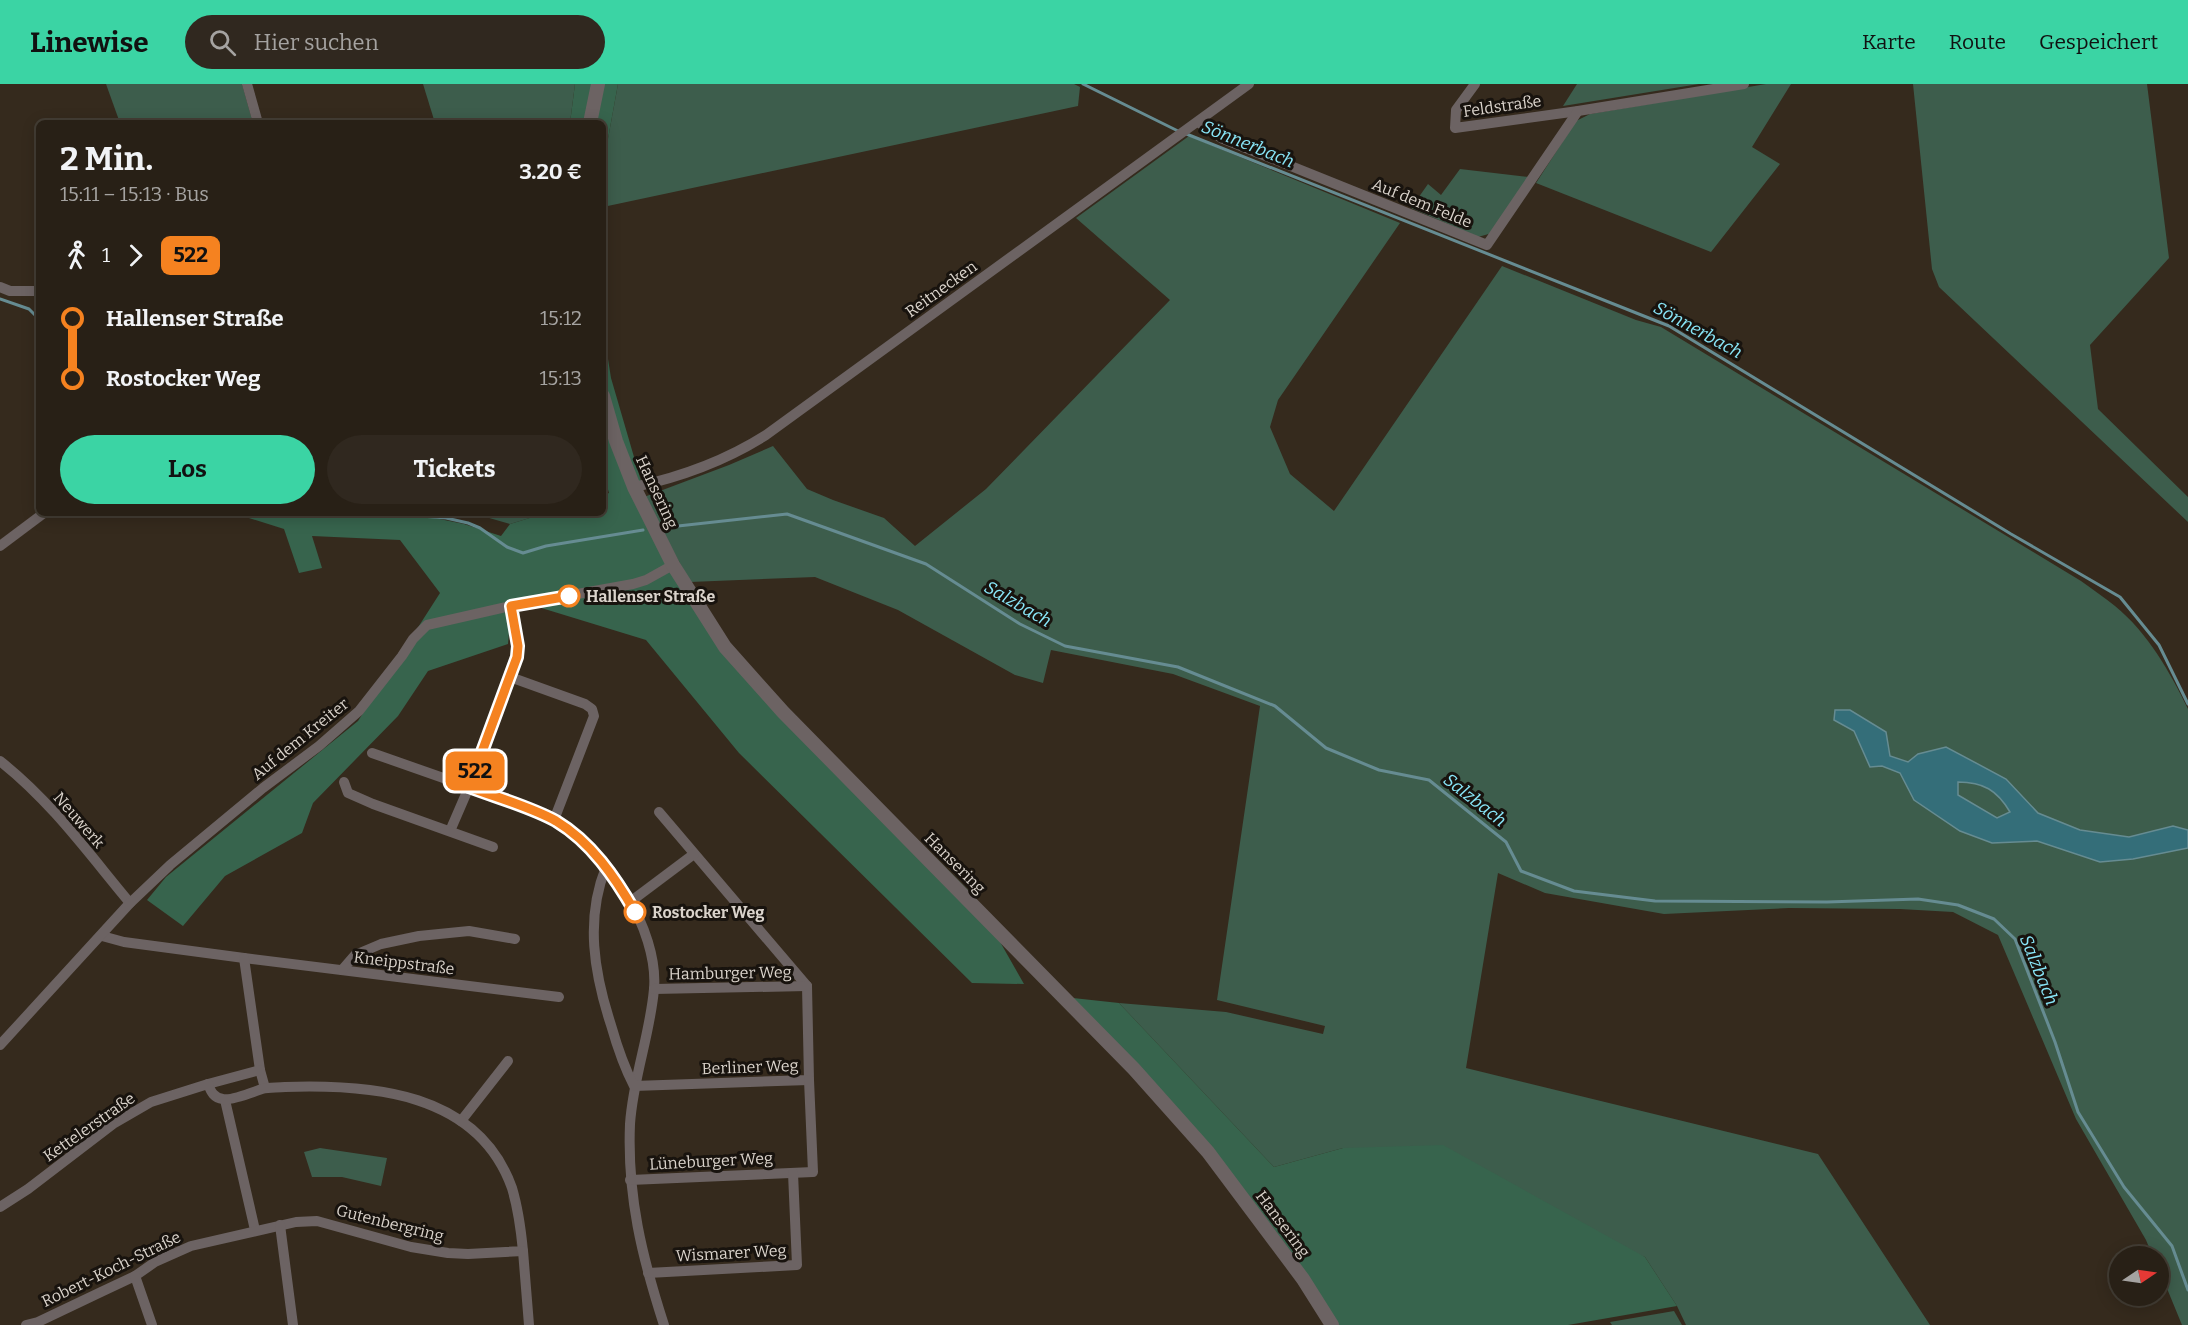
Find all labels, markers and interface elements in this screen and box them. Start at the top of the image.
search box [185,15,605,69]
text: Linewise [30,26,149,59]
icon: search [206,26,239,59]
text: Hier suchen [254,29,379,56]
text: Karte [1862,29,1916,55]
text: Route [1949,29,2006,55]
text: Gespeichert [2039,29,2158,55]
street label: Feldstraße [1462,91,1542,121]
water label: Sönnerbach [1198,115,1298,173]
text: 2 Min. [60,139,153,179]
text: 3.20 € [519,158,582,185]
street label: Auf dem Felde [1369,174,1475,232]
text: 15:11 – 15:13 · Bus [60,182,209,206]
icon: walk [60,239,93,272]
icon: forward [119,239,152,272]
text: 522 [173,242,208,268]
text: 1 [102,243,110,267]
street label: Reitnecken [902,257,980,321]
water label: Sönnerbach [1650,297,1746,363]
text: Hallenser Straße [106,305,284,332]
text: 15:12 [540,306,582,330]
text: Rostocker Weg [106,365,261,392]
text: 15:13 [539,366,582,390]
button: Los [60,435,315,504]
button: Tickets [327,435,582,504]
street label: Hansering [632,452,682,532]
water label: Salzbach [981,576,1055,632]
marker: Hallenser Straße [558,585,580,607]
place label: Hallenser Straße [586,587,715,606]
street label: Auf dem Kreiter [248,694,352,784]
line badge: 522 [440,752,510,790]
text: 522 [458,758,492,784]
water label: Salzbach [1439,769,1511,831]
street label: Neuwerk [50,788,108,852]
street label: Hansering [921,829,989,897]
marker: Rostocker Weg [624,901,646,923]
place label: Rostocker Weg [652,903,764,922]
water label: Salzbach [2015,932,2063,1008]
street label: Kneippstraße [352,947,456,979]
street label: Hamburger Weg [668,962,792,984]
street label: Berliner Weg [701,1056,799,1078]
street label: Kettelerstraße [40,1088,138,1166]
street label: Lüneburger Weg [649,1148,773,1174]
street label: Hansering [1252,1187,1314,1261]
street label: Gutenbergring [334,1200,446,1246]
street label: Robert-Koch-Straße [38,1227,184,1311]
street label: Wismarer Weg [675,1241,787,1265]
north arrow [2109,1246,2169,1306]
map controls [2109,1246,2169,1306]

